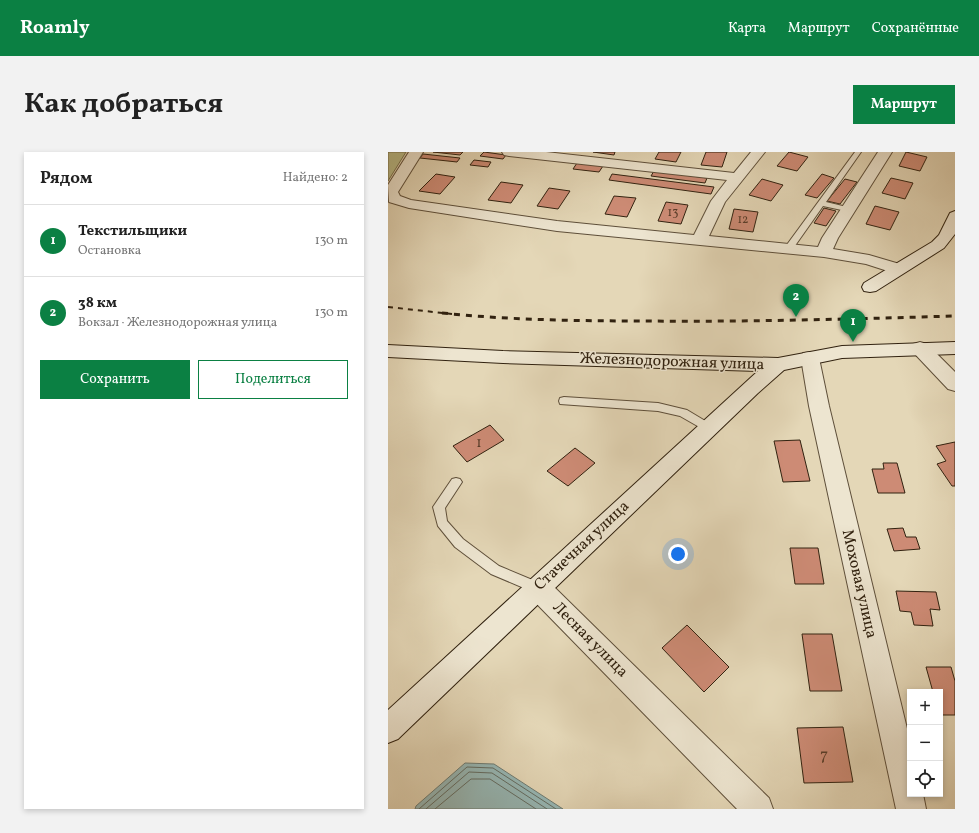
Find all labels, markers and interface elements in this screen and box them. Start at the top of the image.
text: Roamly [20,15,90,41]
text: Карта [728,19,766,38]
text: Маршрут [788,19,850,38]
text: Сохранённые [872,19,959,38]
text: Как добраться [24,85,223,124]
button: Маршрут [853,85,955,124]
text: Рядом [40,167,93,190]
text: Найдено: 2 [283,169,348,187]
house number: 13 [668,205,678,221]
house number: 12 [737,212,749,228]
text: Текстильщики [78,221,187,242]
text: 1 [50,232,56,250]
text: 130 m [315,232,348,250]
text: Остановка [78,242,141,260]
pin: 2 [783,284,809,317]
text: 38 км [78,293,117,314]
text: 2 [50,304,56,322]
text: 130 m [315,304,348,322]
pin: 1 [840,309,866,342]
text: Вокзал · Железнодорожная улица [78,314,277,332]
street label: Железнодорожная улица [579,348,765,376]
button: Сохранить [40,360,190,399]
button: Поделиться [198,360,348,399]
house number: 1 [476,434,482,453]
street label: Стачечная улица [529,496,635,596]
street label: Моховая улица [836,527,882,641]
your location [668,544,688,564]
street label: Лесная улица [547,597,633,683]
map controls [907,689,943,797]
button: + [907,689,943,725]
button: − [907,725,943,761]
house number: 7 [820,744,828,767]
button: locate [907,761,943,797]

